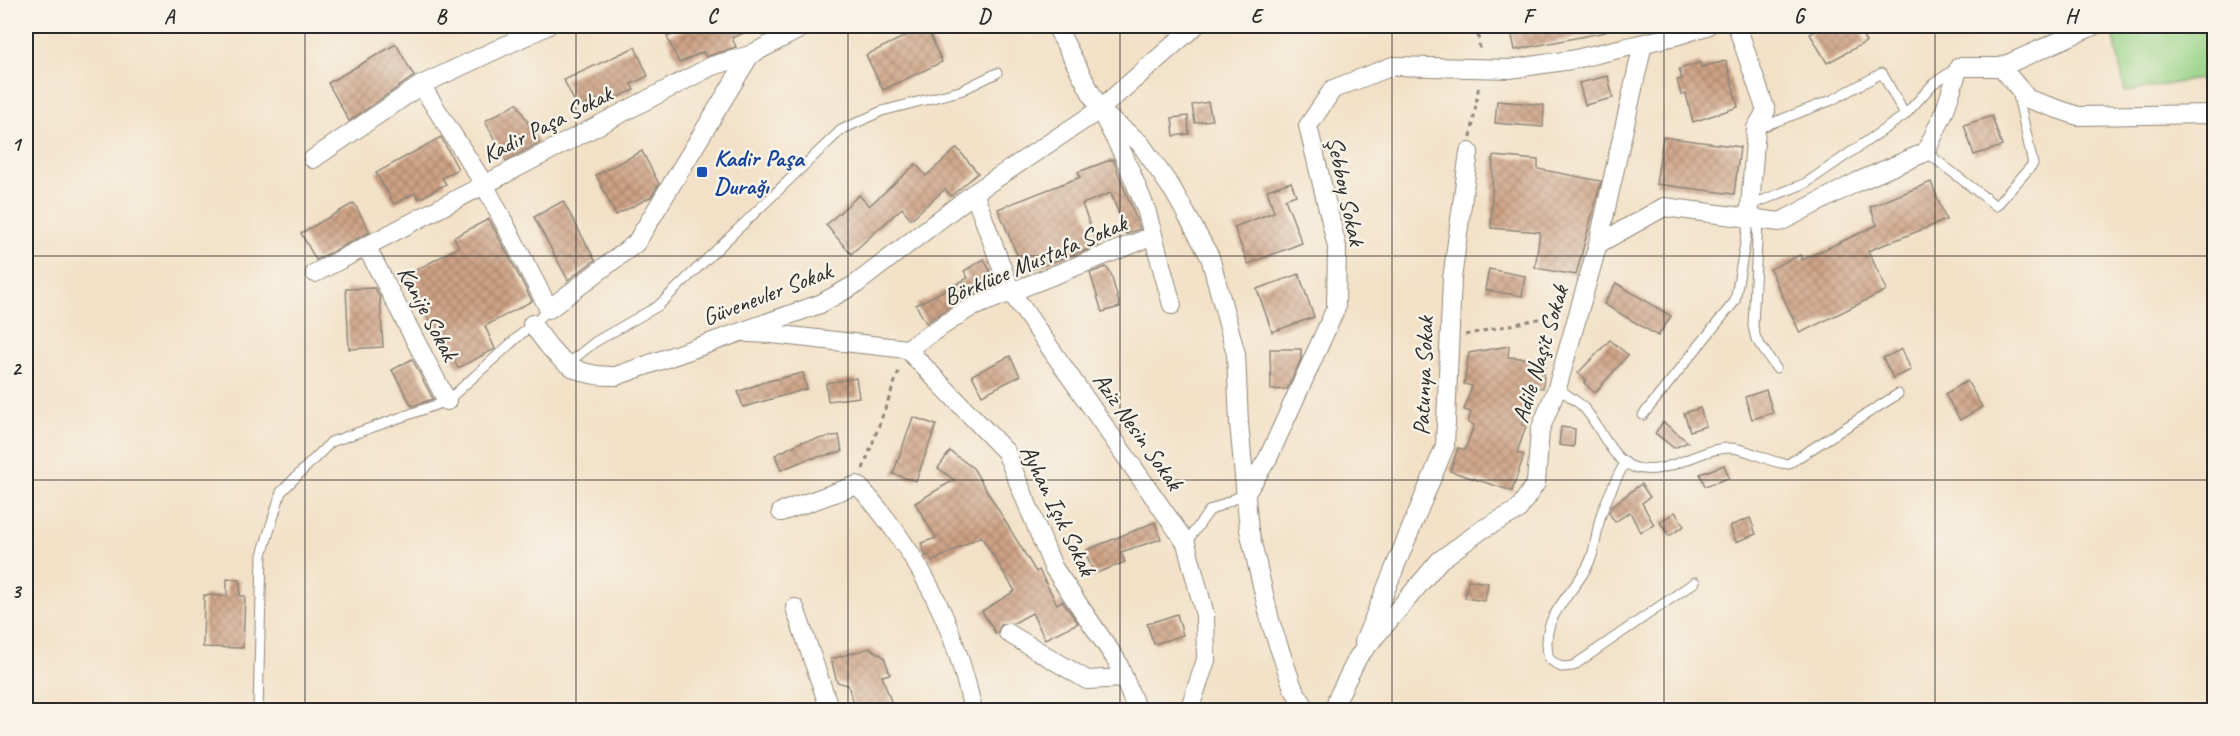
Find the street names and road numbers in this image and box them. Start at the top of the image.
street label: Kadir Paşa Sokak [477,77,619,170]
street label: Şebboy Sokak [1320,134,1373,251]
street label: Börklüce Mustafa Sokak [939,207,1133,312]
street label: Güvenevler Sokak [698,255,838,332]
street label: Kanije Sokak [391,261,466,367]
street label: Adile Naşit Sokak [1505,280,1576,426]
street label: Patunya Sokak [1406,314,1440,436]
street label: Aziz Nesin Sokak [1086,366,1191,498]
street label: Ayhan Işık Sokak [1013,440,1104,582]

